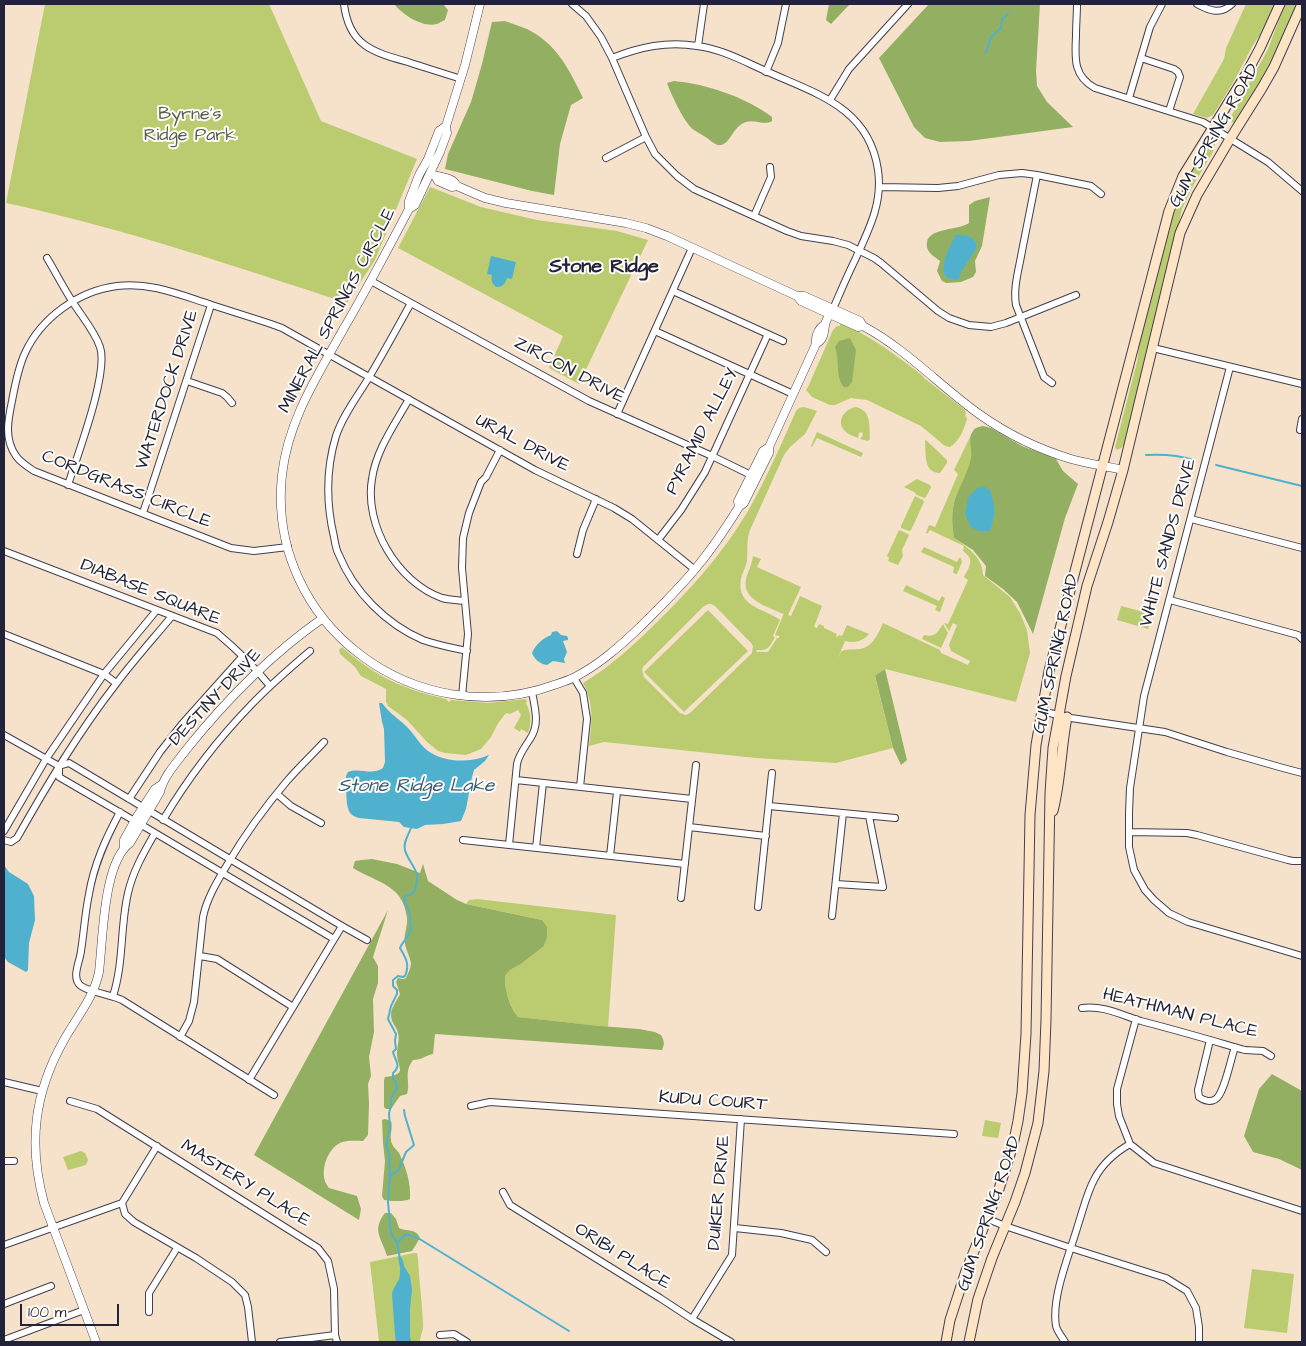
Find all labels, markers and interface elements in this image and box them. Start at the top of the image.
street label: GUM SPRING ROAD [1165,60,1265,212]
park label: Byrne's Ridge Park [144,104,236,146]
street label: MINERAL SPRINGS CIRCLE [275,205,401,417]
district label: Stone Ridge [549,256,659,280]
street label: WATERDOCK DRIVE [132,307,204,473]
street label: ZIRCON DRIVE [510,333,628,409]
street label: PYRAMID ALLEY [662,365,744,499]
street label: URAL DRIVE [471,410,573,478]
street label: CORDGRASS CIRCLE [38,446,214,534]
street label: WHITE SANDS DRIVE [1136,456,1202,630]
street label: DIABASE SQUARE [77,555,223,631]
street label: GUM SPRING ROAD [1030,572,1084,736]
street label: DESTINY DRIVE [165,645,267,751]
water label: Stone Ridge Lake [338,776,494,798]
street label: HEATHMAN PLACE [1100,984,1260,1044]
street label: KUDU COURT [658,1087,768,1117]
street label: GUM SPRING ROAD [953,1134,1027,1294]
street label: DUIKER DRIVE [704,1135,736,1251]
street label: MASTERY PLACE [176,1136,314,1232]
street label: ORIBI PLACE [570,1219,674,1295]
scale bar [22,1294,121,1326]
text: 100 m [28,1302,67,1323]

